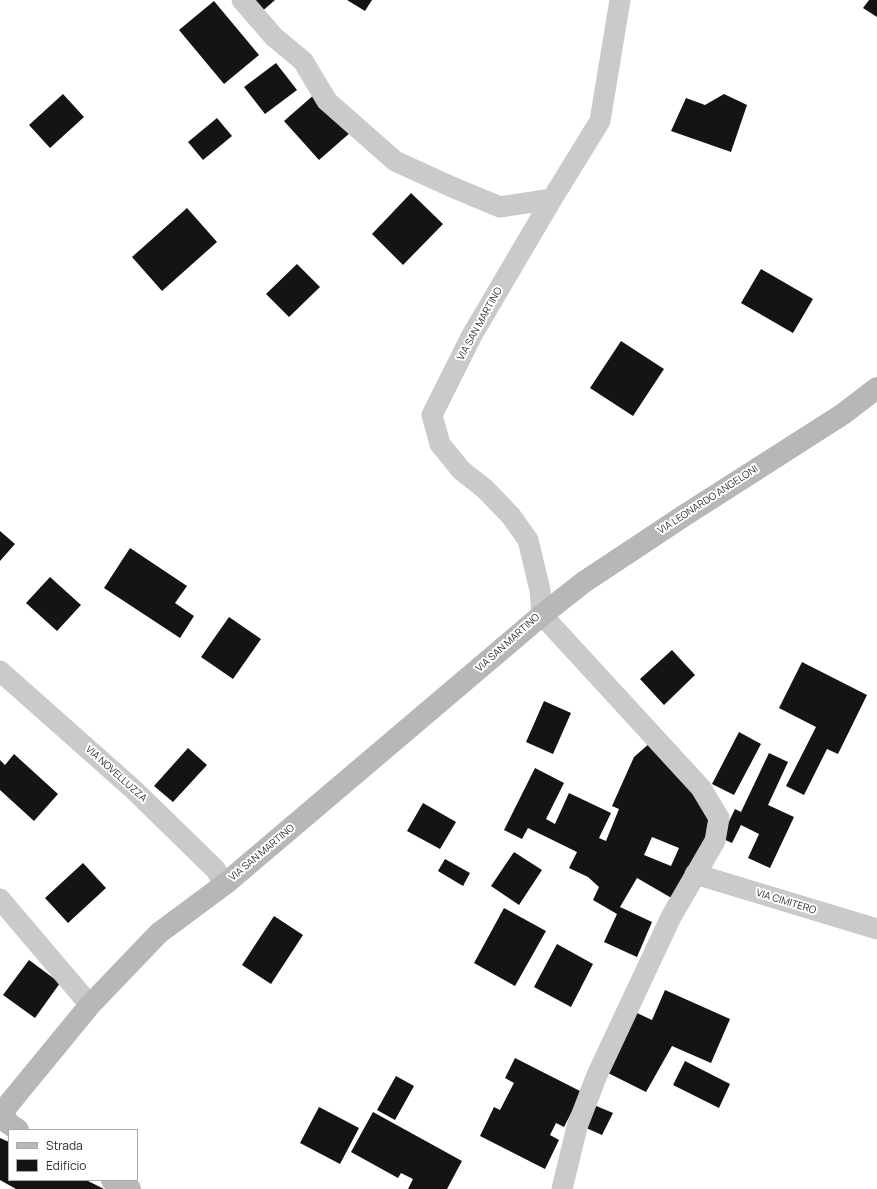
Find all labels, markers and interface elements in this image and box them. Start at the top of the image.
street label: VIA SAN MARTINO [455,285,505,363]
street label: VIA LEONARDO ANGELONI [656,463,760,537]
street label: VIA SAN MARTINO [474,611,542,675]
street label: VIA NOVELLUZZA [83,743,149,805]
street label: VIA SAN MARTINO [227,822,297,884]
street label: VIA CIMITERO [755,887,817,917]
legend [8,1129,138,1181]
text: Strada [46,1137,83,1154]
text: Edificio [46,1157,86,1174]

